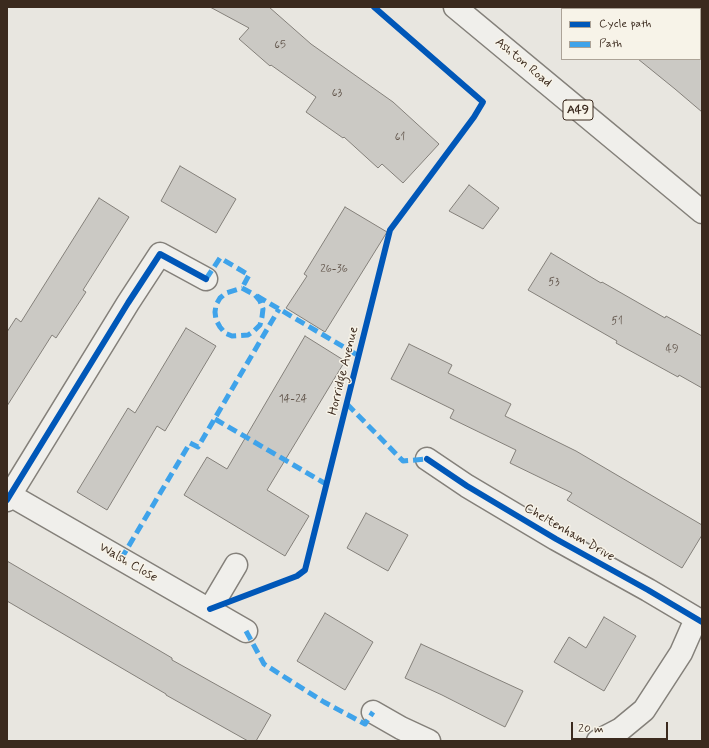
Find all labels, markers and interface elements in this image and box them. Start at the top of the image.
legend [561,8,701,60]
text: Cycle path [599,16,651,32]
street label: Ashton Road [492,35,554,91]
text: Path [599,36,622,52]
house number: 65 [274,39,286,53]
house number: 63 [332,87,342,101]
road number: A49 [563,100,593,120]
house number: 61 [395,131,405,145]
house number: 26-36 [320,263,348,277]
house number: 53 [548,276,560,290]
house number: 51 [611,315,623,329]
street label: Horridge Avenue [325,325,363,417]
house number: 49 [666,343,678,357]
house number: 14-24 [279,393,307,407]
street label: Cheltenham Drive [521,501,617,565]
street label: Walsh Close [96,540,160,586]
scale bar [573,714,670,740]
text: 20 m [578,721,604,737]

